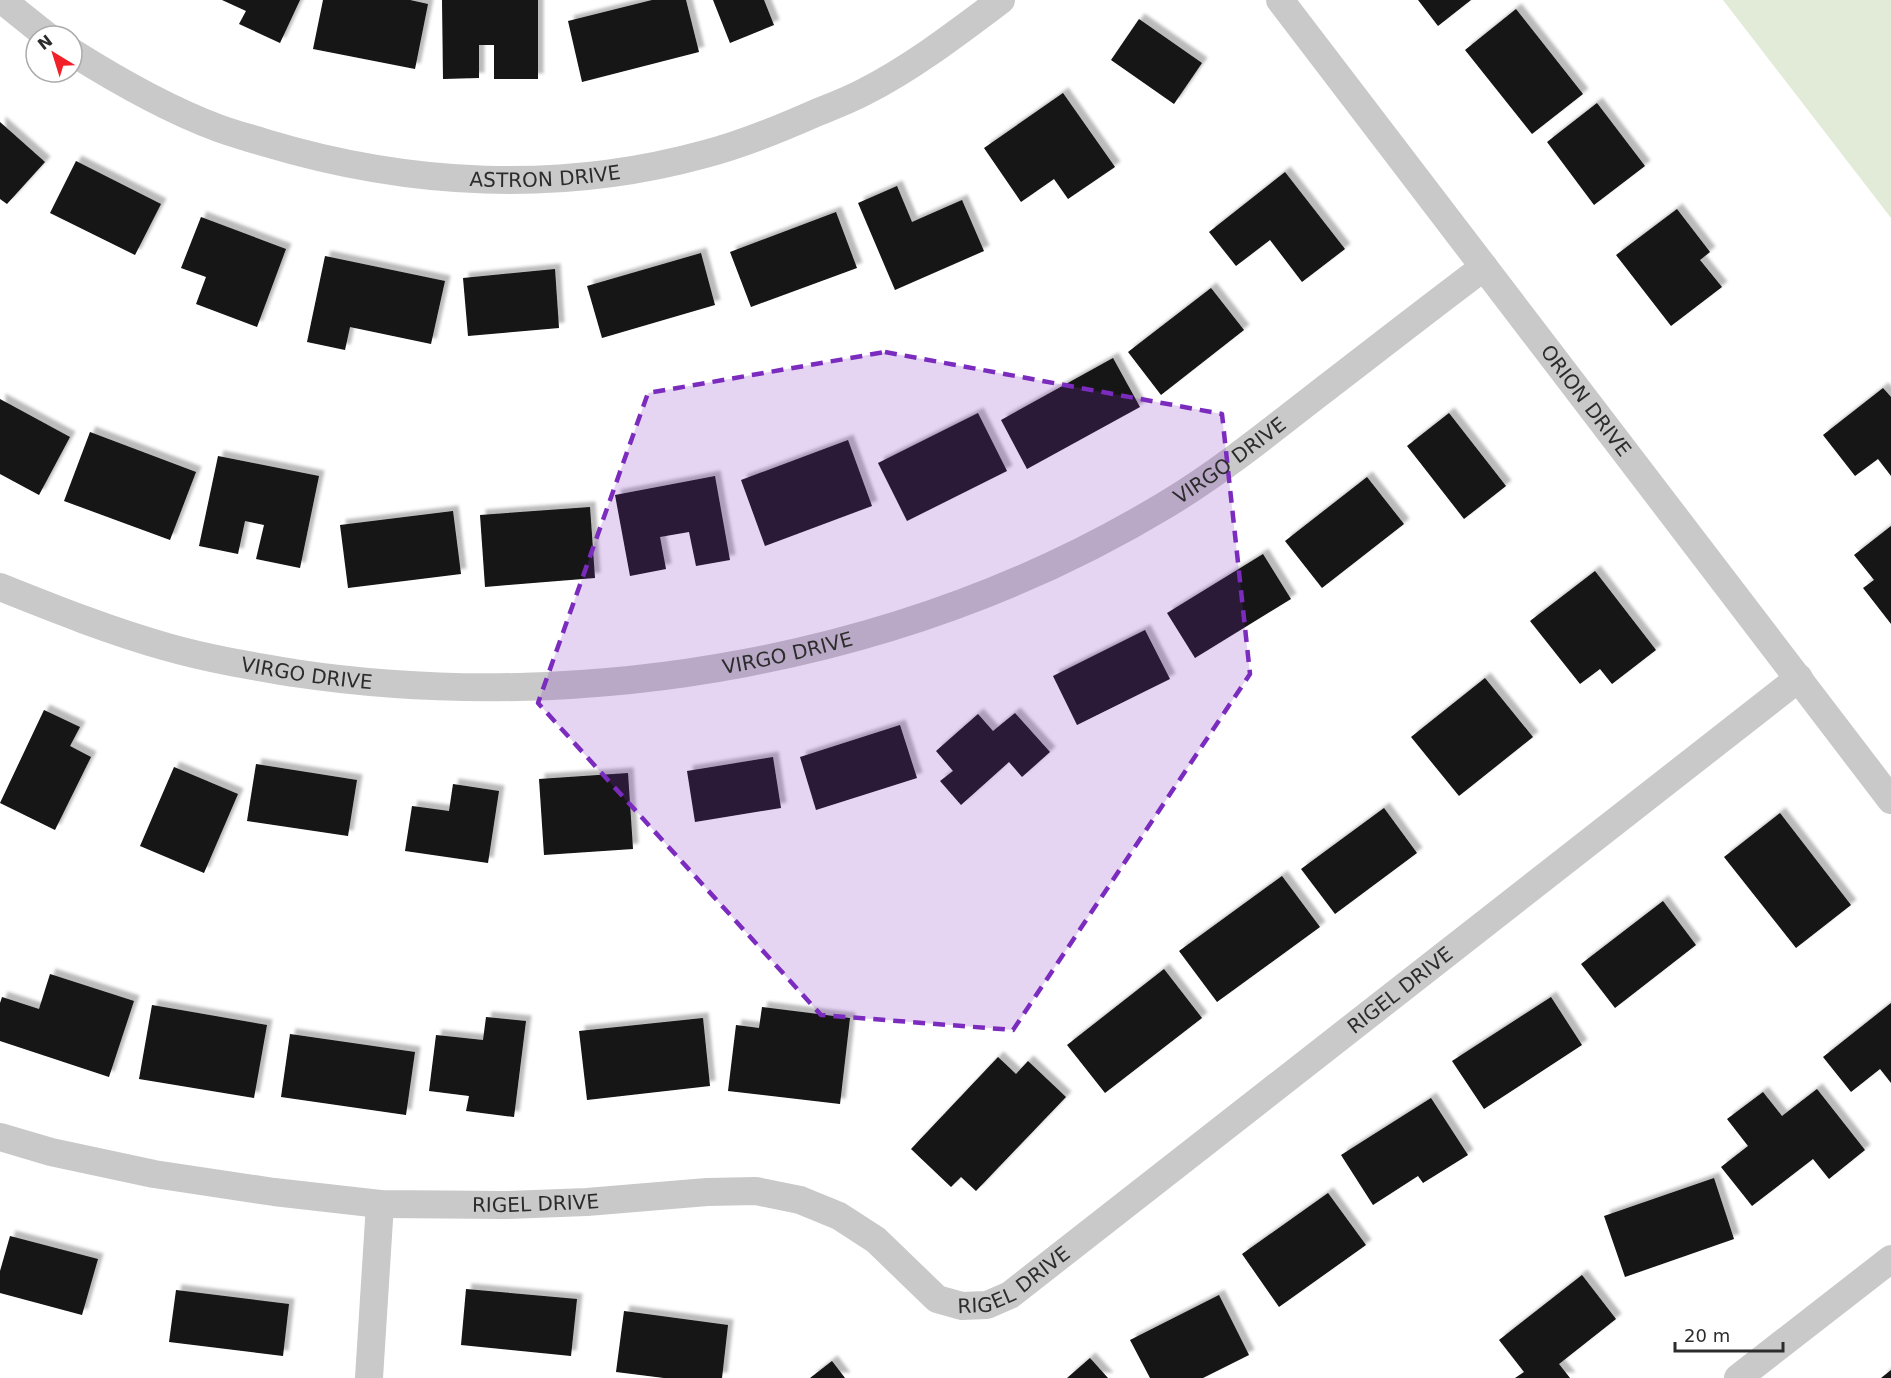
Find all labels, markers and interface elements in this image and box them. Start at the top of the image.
north arrow [24,24,84,84]
text: N [34,31,56,54]
street label: ASTRON DRIVE [469,160,622,192]
street label: ORION DRIVE [1536,340,1636,461]
street label: VIRGO DRIVE [1169,412,1290,509]
street label: VIRGO DRIVE [721,627,855,679]
street label: VIRGO DRIVE [239,652,374,694]
street label: RIGEL DRIVE [1342,942,1457,1039]
street label: RIGEL DRIVE [472,1189,600,1217]
street label: RIGEL DRIVE [957,1241,1074,1318]
scale bar [1675,1315,1783,1353]
text: 20 m [1684,1325,1730,1346]

